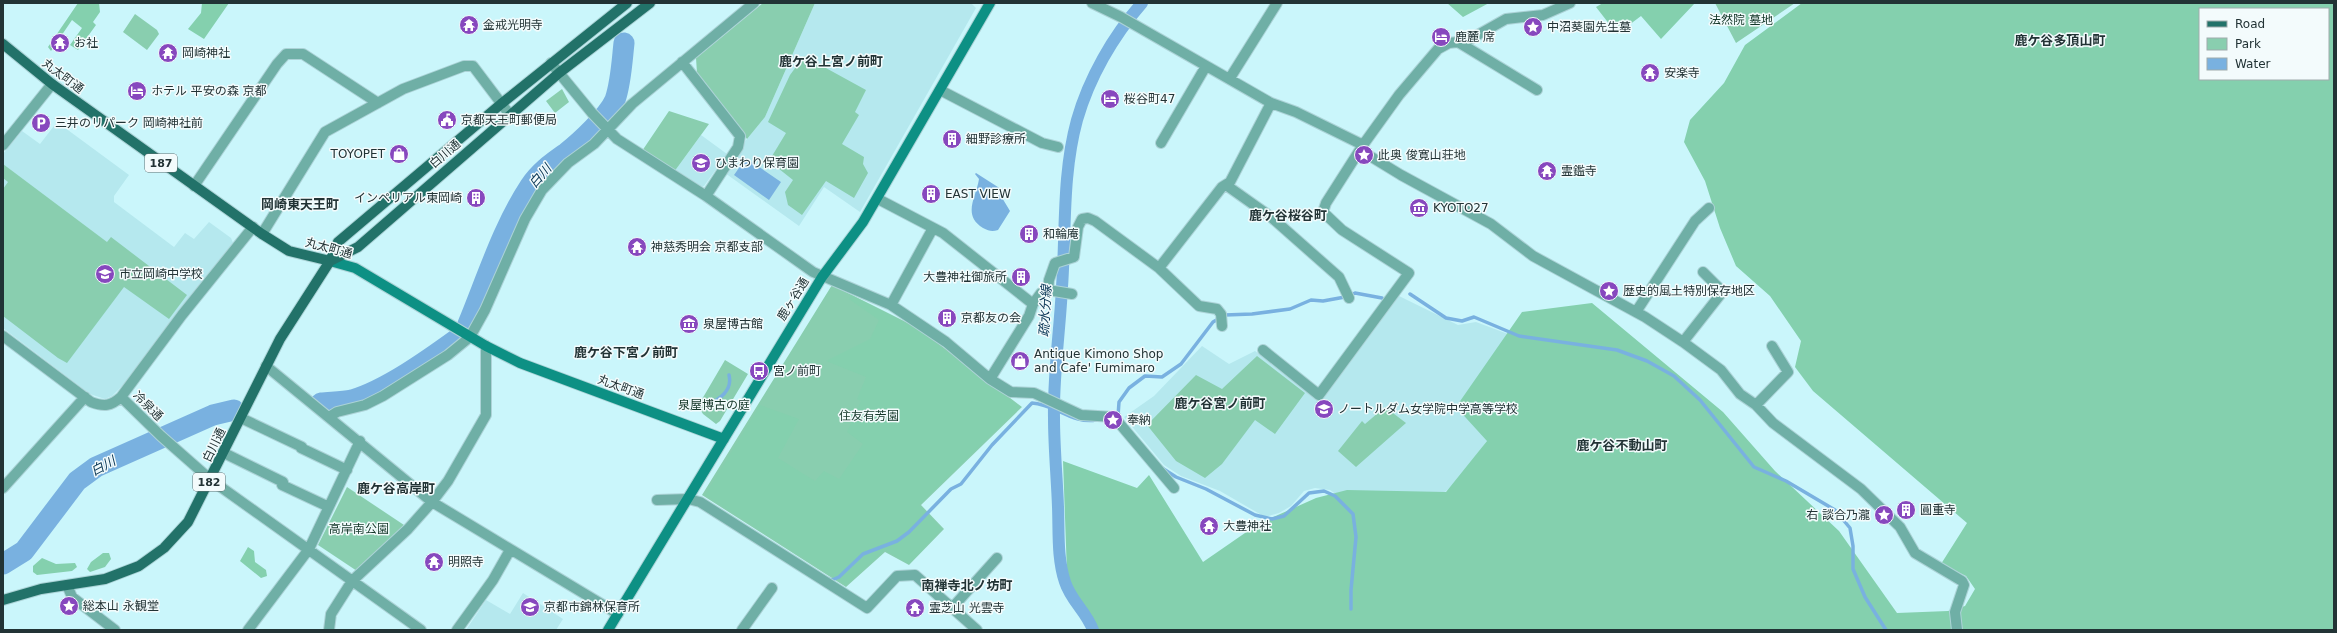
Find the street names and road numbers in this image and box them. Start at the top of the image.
street label: 丸太町通 [40,56,86,96]
street label: 白川通 [427,137,463,171]
road number: 187 [145,154,177,172]
street label: 丸太町通 [304,235,354,261]
street label: 鹿ヶ谷通 [774,275,812,323]
street label: 丸太町通 [596,372,646,402]
street label: 冷泉通 [130,388,166,424]
street label: 白川通 [200,426,228,464]
road number: 182 [193,473,225,491]

